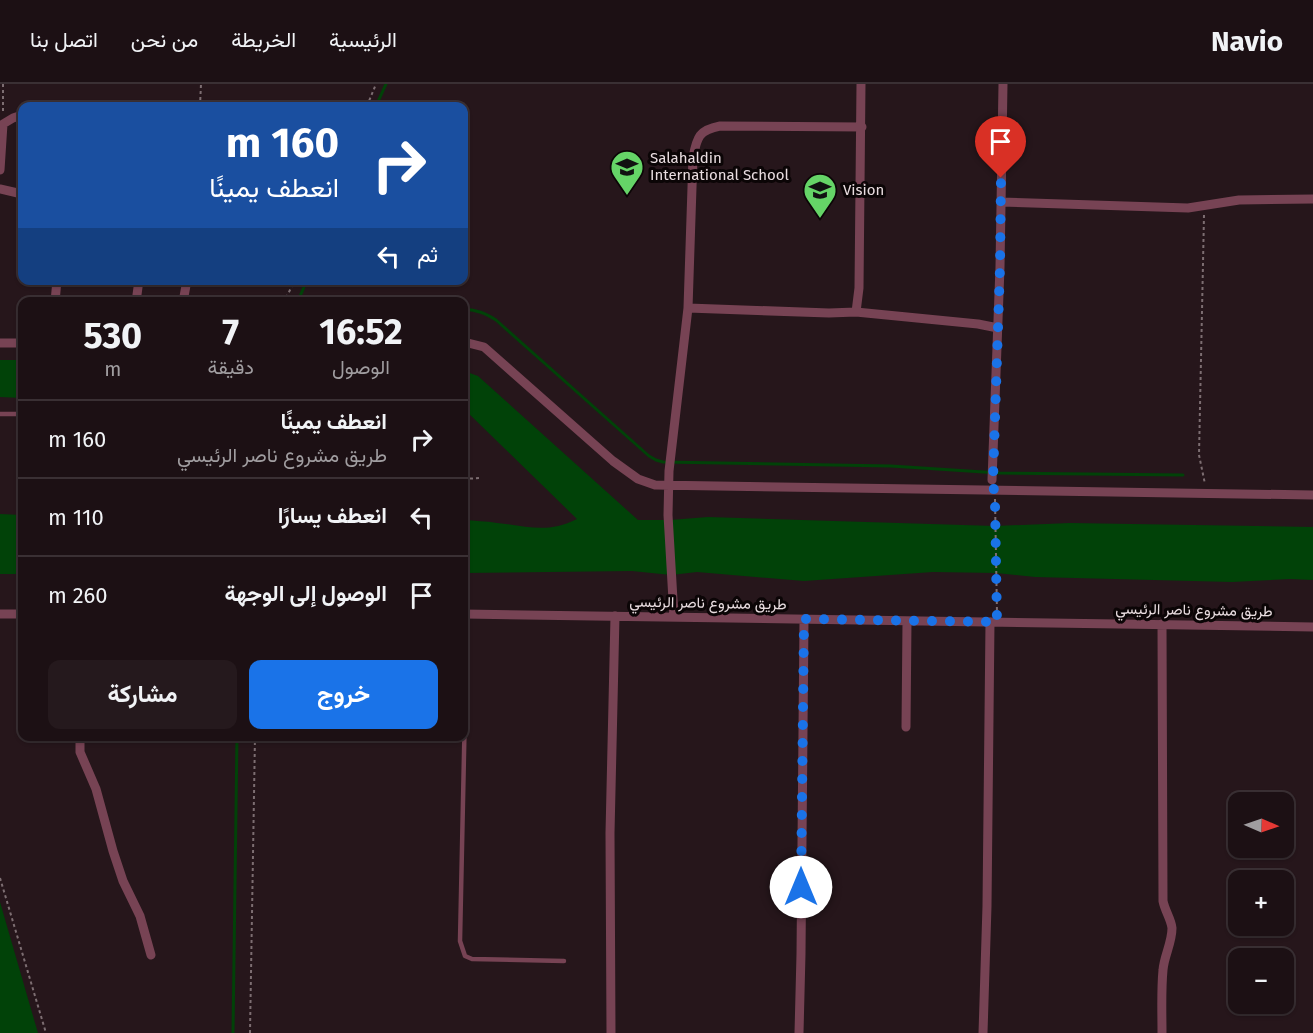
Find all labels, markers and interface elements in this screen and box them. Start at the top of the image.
text: Navio [1211,25,1283,58]
text: اتصل بنا [30,27,98,53]
text: من نحن [131,27,198,53]
text: الخريطة [231,27,296,53]
text: الرئيسية [329,27,397,53]
pin [975,116,1026,178]
text: 160 m [226,118,339,168]
icon: arrive [984,125,1017,158]
icon: right [360,126,438,204]
school or university icon: Salahaldin International School [609,149,645,196]
place label: Salahaldin International School [650,149,790,184]
text: انعطف يمينًا [209,172,339,204]
school or university icon: Vision [802,172,838,219]
place label: Vision [843,181,884,199]
icon: left [372,240,405,273]
text: ثم [417,241,438,268]
text: 7 [222,310,239,354]
text: 16:52 [319,310,403,354]
text: 530 [83,314,142,358]
text: دقيقة [208,355,254,379]
text: الوصول [332,355,390,379]
text: m [104,357,121,381]
text: انعطف يمينًا [280,408,387,435]
icon: right [405,423,438,456]
text: 160 m [48,426,106,453]
text: طريق مشروع ناصر الرئيسي [177,443,387,467]
icon: left [405,501,438,534]
text: انعطف يسارًا [278,502,387,529]
text: 110 m [48,504,104,531]
icon: arrive [405,579,438,612]
text: الوصول إلى الوجهة [224,580,387,607]
text: 260 m [48,582,108,609]
street label: طريق مشروع ناصر الرئيسي [629,593,787,617]
street label: طريق مشروع ناصر الرئيسي [1115,600,1273,624]
button: مشاركة [48,660,237,729]
button: خروج [249,660,438,729]
north arrow [1228,792,1294,858]
map controls [1228,792,1294,1014]
position arrow [769,855,833,919]
button: + [1228,870,1294,936]
button: − [1228,948,1294,1014]

